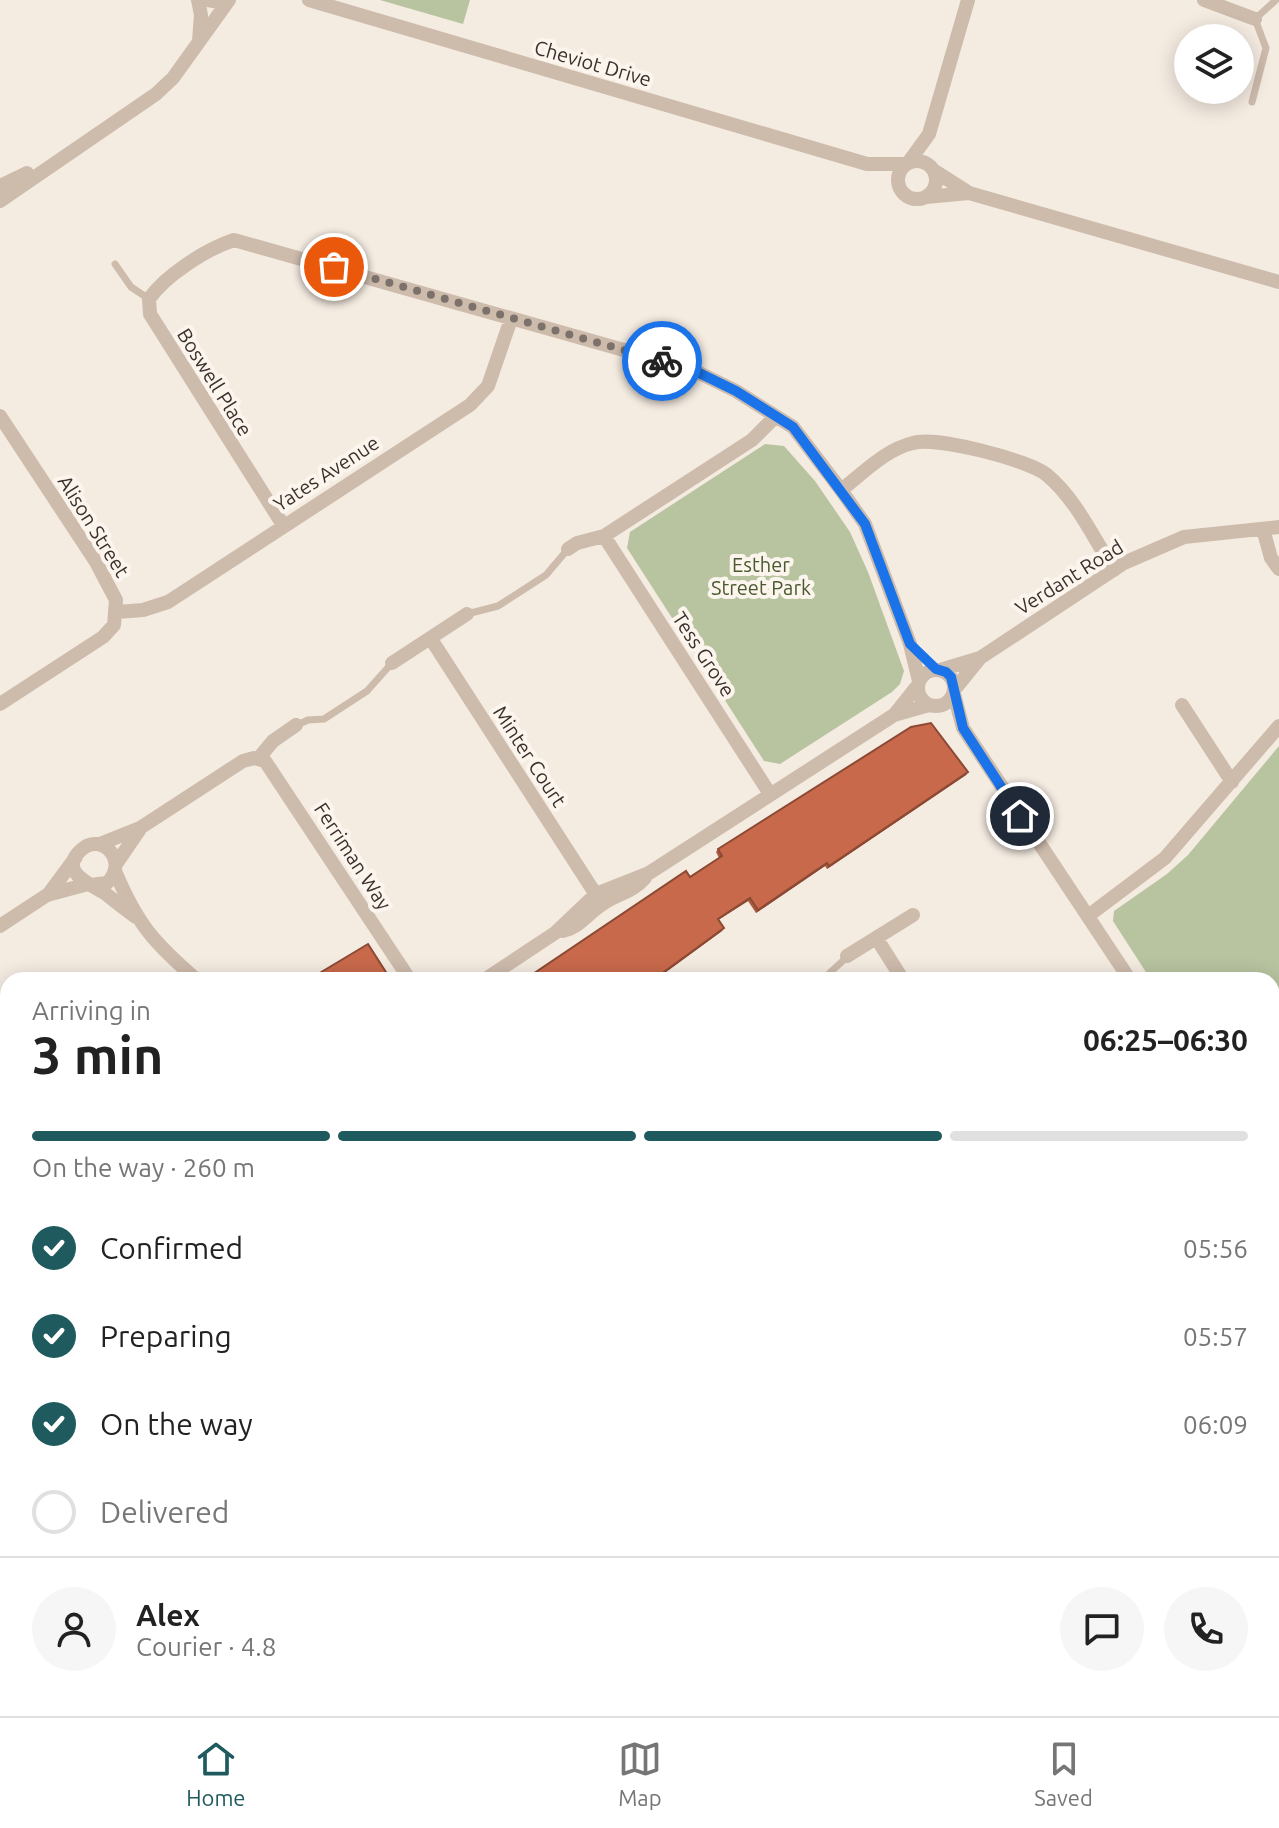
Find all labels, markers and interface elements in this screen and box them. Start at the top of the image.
map controls [1174,24,1254,104]
button: layers [1174,24,1254,104]
street label: Cheviot Drive [532,35,654,91]
pin [300,233,368,301]
icon: bag [312,245,356,289]
courier [622,321,702,401]
street label: Boswell Place [173,324,257,440]
icon: bike [640,339,684,383]
street label: Yates Avenue [269,430,383,516]
street label: Alison Street [54,471,134,581]
street label: Verdant Road [1011,535,1127,619]
park label: Esther Street Park [711,553,811,599]
street label: Tess Grove [668,607,740,701]
street label: Minter Court [489,701,571,811]
pin [986,782,1054,850]
icon: home [998,794,1042,838]
street label: Ferriman Way [310,798,396,914]
text: Arriving in [32,996,151,1025]
text: 06:25–06:30 [1083,1023,1248,1057]
text: 3 min [32,1026,163,1084]
text: On the way · 260 m [32,1153,255,1182]
icon: check [32,1226,76,1270]
text: Confirmed [100,1231,243,1265]
text: 05:56 [1183,1234,1248,1263]
icon: check [32,1314,76,1358]
text: Preparing [100,1319,232,1353]
text: 05:57 [1183,1322,1248,1351]
icon: check [32,1402,76,1446]
text: On the way [100,1407,253,1441]
text: 06:09 [1183,1410,1248,1439]
text: Delivered [100,1495,229,1529]
button: person [32,1587,116,1671]
button: chat [1060,1587,1144,1671]
button: phone [1164,1587,1248,1671]
text: Alex [136,1598,200,1632]
text: Courier · 4.8 [136,1632,276,1661]
tab: Home [186,1737,246,1810]
tab: Map [618,1737,662,1810]
tab: Saved [1034,1737,1093,1810]

